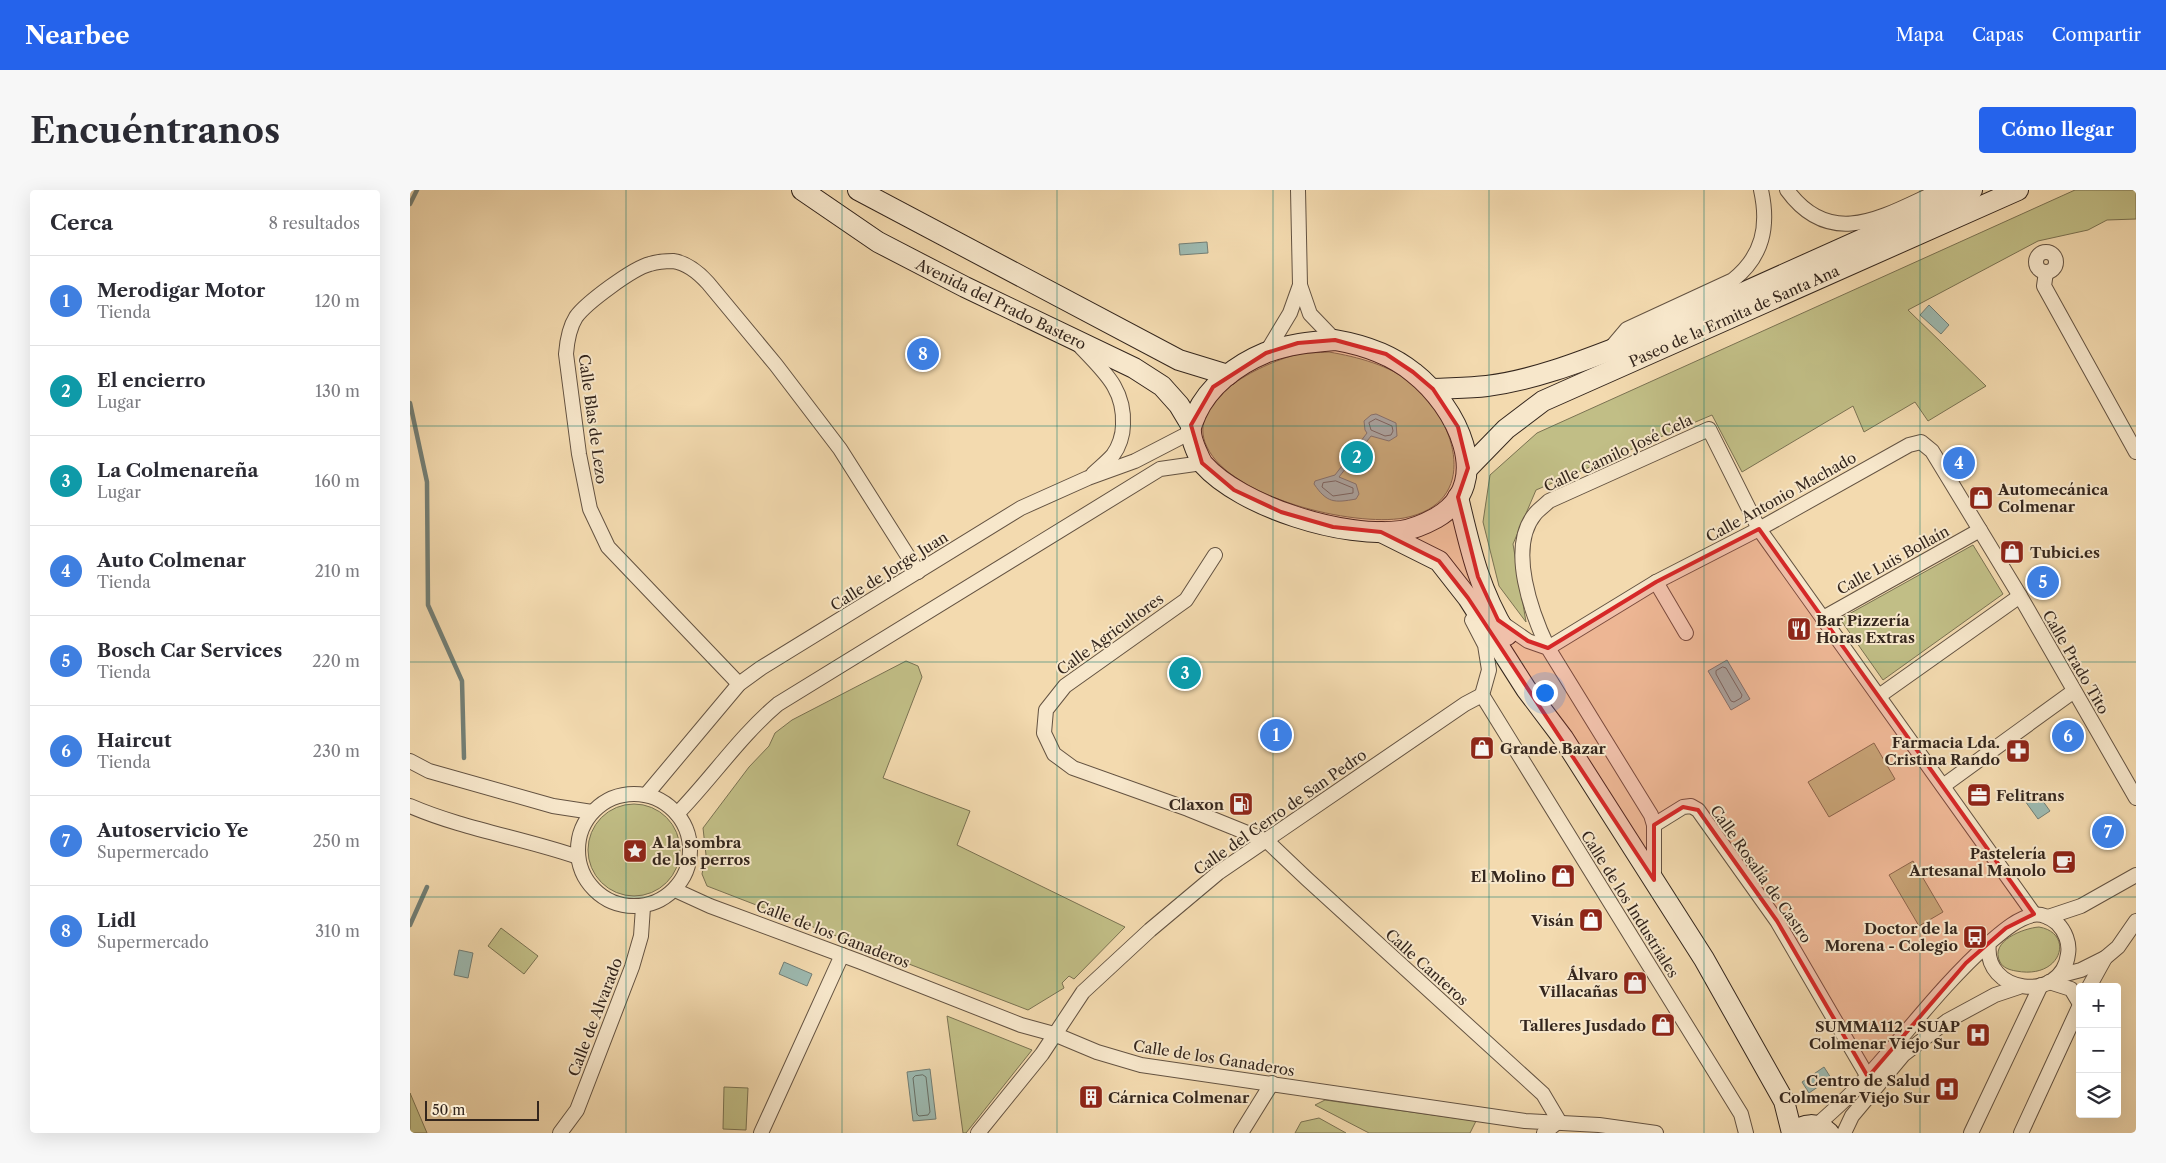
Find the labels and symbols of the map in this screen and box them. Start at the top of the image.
street label: Avenida del Prado Bastero [912,254,1089,354]
street label: Paseo de la Ermita de Santa Ana [1626,261,1842,371]
pin: 8 [907,335,939,373]
street label: Calle Blas de Lezo [574,353,612,485]
street label: Calle Camilo José Cela [1541,410,1696,496]
pin: 2 [1341,438,1373,476]
pin: 4 [1943,444,1975,482]
street label: Calle Antonio Machado [1703,448,1859,546]
place label: Automecánica Colmenar [1997,480,2109,516]
shop icon: Automecánica Colmenar [1968,485,1994,511]
street label: Calle Luis Bollaín [1834,521,1953,599]
street label: Calle de Jorge Juan [827,527,952,615]
shop icon: Tubici.es [1999,539,2025,565]
place label: Tubici.es [2030,543,2100,562]
pin: 5 [2027,563,2059,601]
street label: Calle Agricultores [1053,589,1167,679]
street label: Calle Prado Tito [2039,607,2113,717]
place label: Bar Pizzería Horas Extras [1816,611,1915,647]
restaurant icon: Bar Pizzería Horas Extras [1786,616,1812,642]
pin: 3 [1169,654,1201,692]
your location [1532,680,1558,706]
pin: 1 [1260,716,1292,754]
pin: 6 [2052,717,2084,755]
place label: Farmacia Lda. Cristina Rando [1884,733,2000,769]
shop icon: Grande Bazar [1469,735,1495,761]
pharmacy icon: Farmacia Lda. Cristina Rando [2005,738,2031,764]
place label: Grande Bazar [1500,739,1607,758]
street label: Calle del Cerro de San Pedro [1190,745,1370,879]
office icon: Felitrans [1966,782,1992,808]
place label: Felitrans [1996,786,2064,805]
fuel station icon: Claxon [1228,791,1254,817]
place label: Claxon [1169,795,1225,814]
street label: Calle Rosalía de Castro [1706,801,1816,947]
pin: 7 [2092,813,2124,851]
street label: Calle de los Industriales [1577,827,1683,981]
place label: A la sombra de los perros [651,833,750,869]
place icon: A la sombra de los perros [622,838,648,864]
place label: Pastelería Artesanal Manolo [1908,844,2046,880]
cafe icon: Pastelería Artesanal Manolo [2051,849,2077,875]
shop icon: El Molino [1550,863,1576,889]
place label: El Molino [1471,867,1546,886]
street label: Calle de los Ganaderos [753,896,913,972]
shop icon: Visán [1578,907,1604,933]
place label: Visán [1530,911,1575,930]
place label: Doctor de la Morena - Colegio [1824,919,1958,955]
bus stop icon: Doctor de la Morena - Colegio [1962,924,1988,950]
street label: Calle Canteros [1382,925,1472,1009]
street label: Calle de Alvarado [564,955,626,1079]
place label: Álvaro Villacañas [1538,965,1618,1001]
shop icon: Álvaro Villacañas [1622,970,1648,996]
shop icon: Talleres Jusdado [1650,1012,1676,1038]
place label: Talleres Jusdado [1520,1016,1646,1035]
place label: SUMMA112 - SUAP Colmenar Viejo Sur [1809,1017,1961,1053]
hospital icon: SUMMA112 - SUAP Colmenar Viejo Sur [1965,1022,1991,1048]
street label: Calle de los Ganaderos [1132,1036,1296,1080]
place label: Centro de Salud Colmenar Viejo Sur [1779,1071,1931,1107]
hospital icon: Centro de Salud Colmenar Viejo Sur [1934,1076,1960,1102]
building icon: Cárnica Colmenar [1078,1084,1104,1110]
place label: Cárnica Colmenar [1108,1088,1250,1107]
scale bar [425,1098,539,1121]

